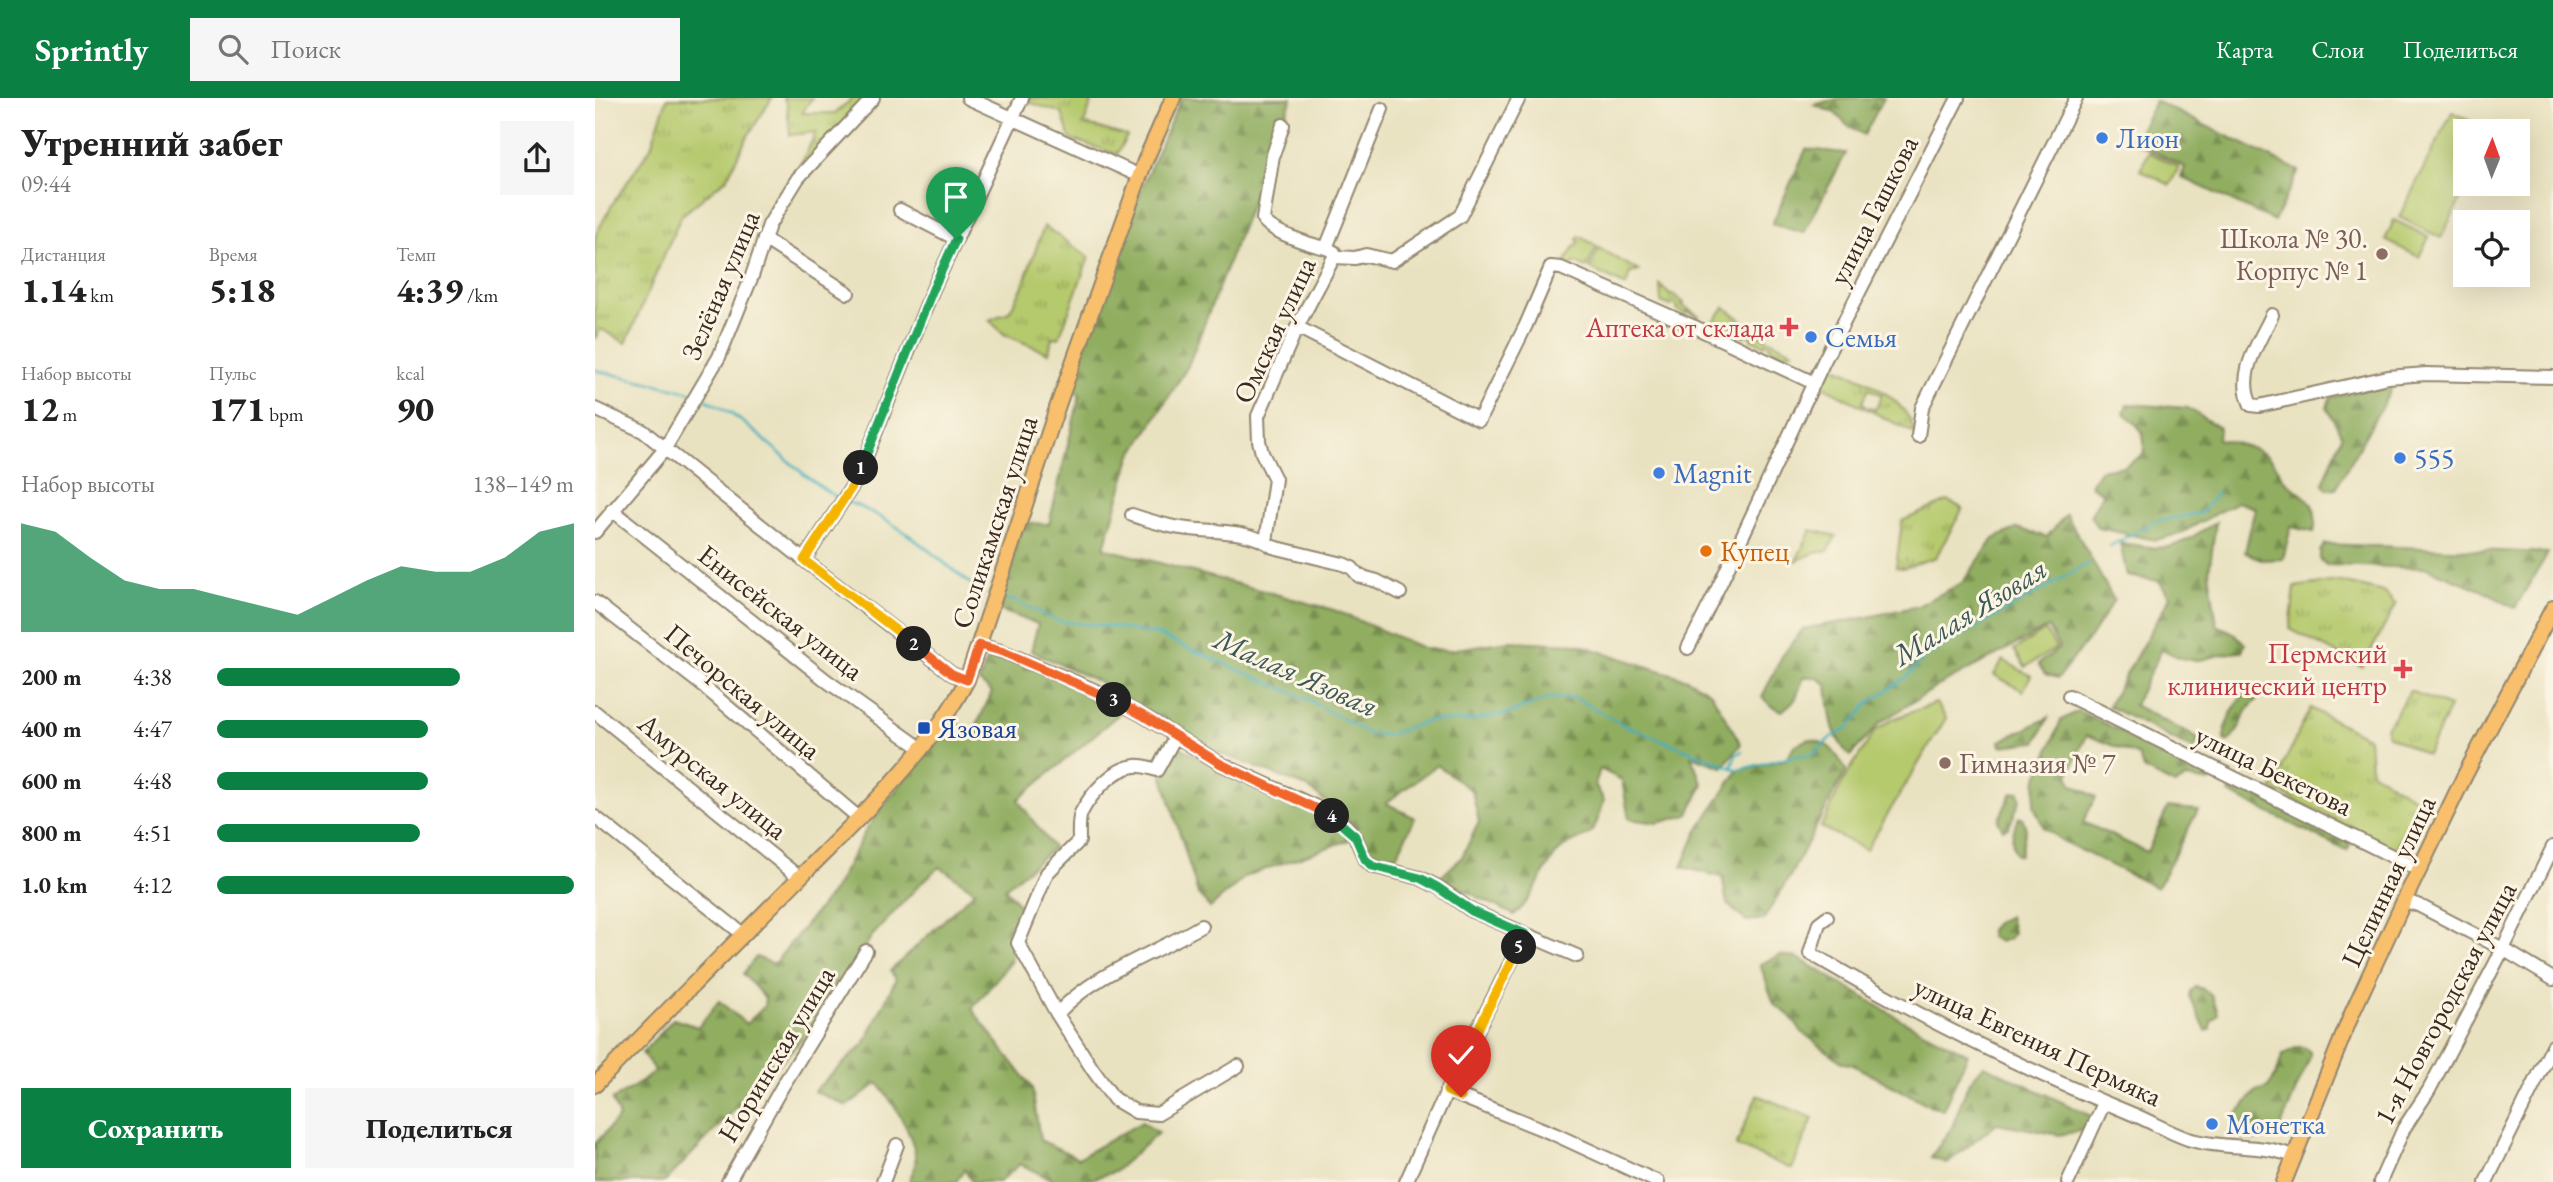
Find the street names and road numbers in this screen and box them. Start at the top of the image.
street label: улица Гашкова [1820,129,1926,291]
street label: Зелёная улица [672,204,768,365]
street label: Омская улица [1224,250,1324,409]
street label: Соликамская улица [943,410,1046,633]
street label: Енисейская улица [691,536,872,688]
street label: Печорская улица [657,615,829,768]
street label: Амурская улица [630,704,796,848]
street label: улица Бекетова [2190,716,2359,824]
street label: Целинная улица [2333,789,2444,972]
street label: 1-я Новгородская улица [2366,874,2525,1131]
street label: Норинская улица [709,959,843,1149]
street label: улица Евгения Пермяка [1908,968,2168,1115]

